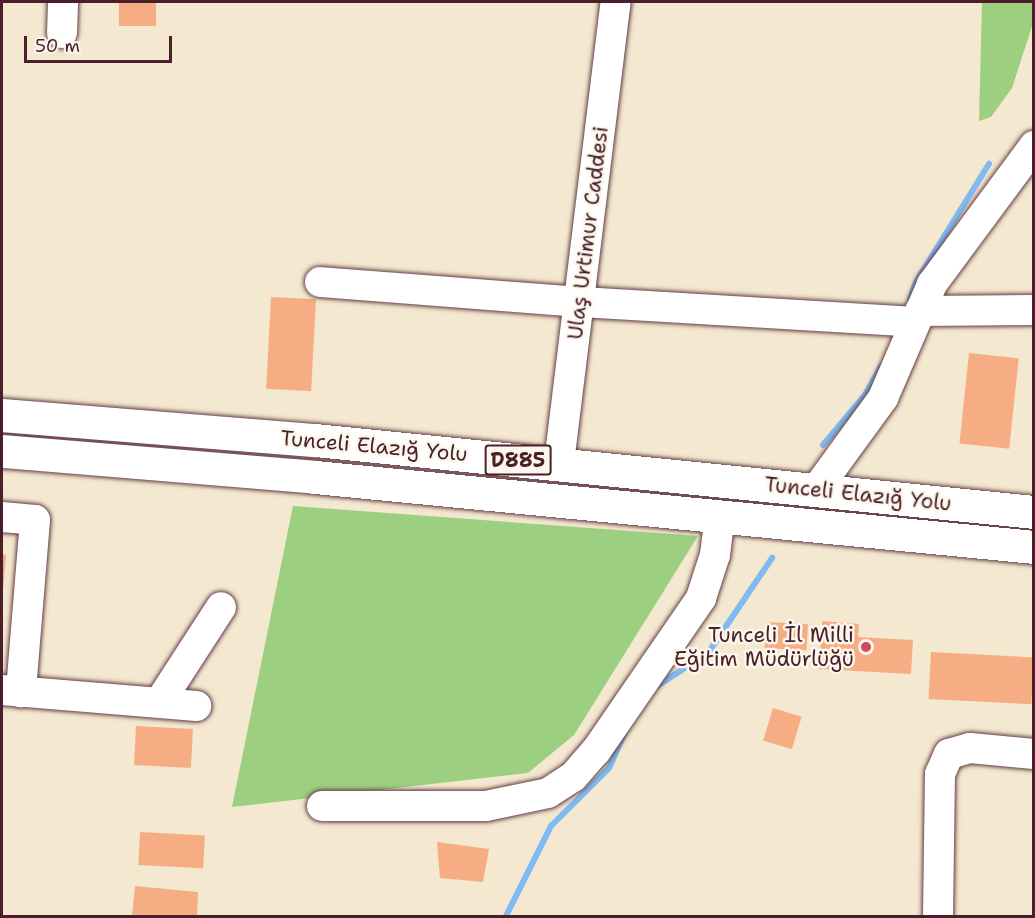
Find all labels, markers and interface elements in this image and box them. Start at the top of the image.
scale bar [27,24,176,62]
text: 50 m [35,34,80,58]
street label: Ulaş Urtimur Caddesi [562,125,614,341]
street label: Tunceli Elazığ Yolu [279,425,469,467]
road number: D885 [484,443,552,477]
street label: Tunceli Elazığ Yolu [763,472,953,516]
place label: Tunceli İl Milli Eğitim Müdürlüğü [674,622,854,672]
marker: Tunceli İl Milli Eğitim Müdürlüğü [859,640,873,654]

